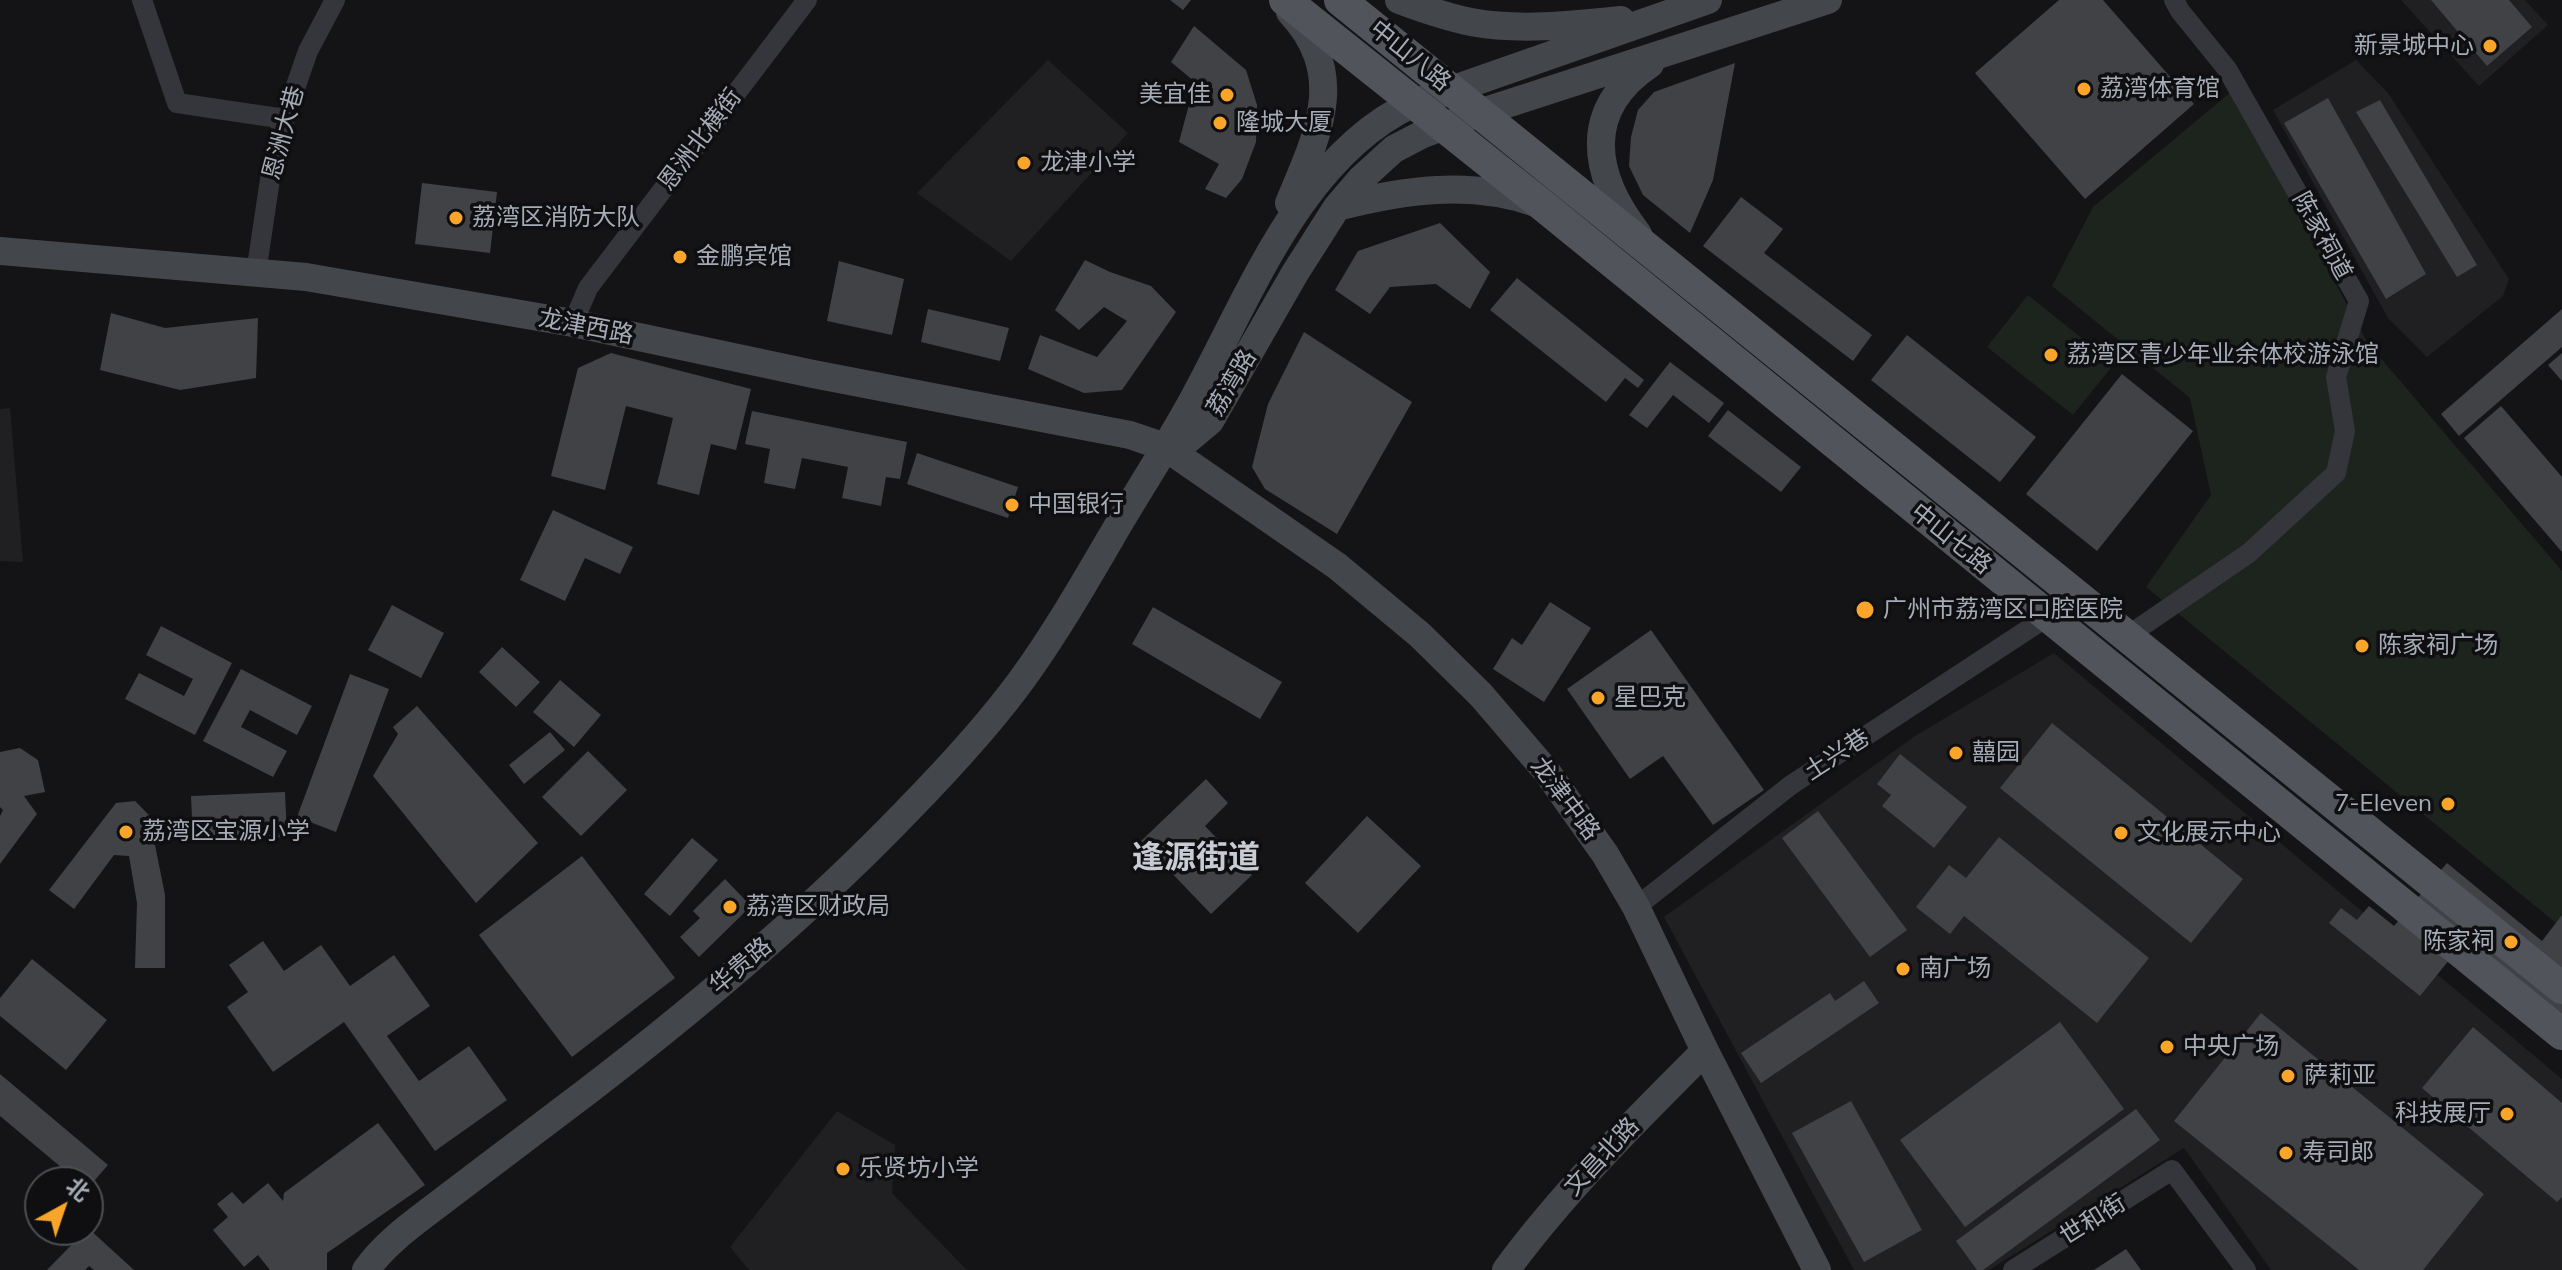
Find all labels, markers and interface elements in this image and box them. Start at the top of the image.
street label: 中山八路 [1364,15,1456,97]
place label: 新景城中心 [2354,32,2474,60]
marker: 新景城中心 [2481,37,2499,55]
place label: 荔湾体育馆 [2100,75,2220,103]
marker: 荔湾体育馆 [2075,80,2093,98]
place label: 美宜佳 [1139,81,1211,109]
street label: 恩洲大巷 [258,83,310,183]
street label: 恩洲北横街 [652,83,748,197]
marker: 美宜佳 [1218,86,1236,104]
place label: 隆城大厦 [1236,109,1332,137]
marker: 隆城大厦 [1211,114,1229,132]
place label: 龙津小学 [1040,149,1136,177]
marker: 龙津小学 [1015,154,1033,172]
street label: 陈家祠道 [2286,187,2358,285]
place label: 荔湾区消防大队 [472,204,640,232]
marker: 荔湾区消防大队 [447,209,465,227]
place label: 金鹏宾馆 [696,243,792,271]
marker: 金鹏宾馆 [671,248,689,266]
street label: 龙津西路 [536,304,636,350]
place label: 荔湾区青少年业余体校游泳馆 [2067,341,2379,369]
street label: 荔湾路 [1201,345,1263,421]
marker: 荔湾区青少年业余体校游泳馆 [2042,346,2060,364]
place label: 中国银行 [1028,491,1124,519]
marker: 中国银行 [1003,496,1021,514]
street label: 中山七路 [1905,498,1997,580]
place label: 广州市荔湾区口腔医院 [1883,596,2123,624]
marker: 广州市荔湾区口腔医院 [1854,599,1876,621]
place label: 陈家祠广场 [2378,632,2498,660]
marker: 陈家祠广场 [2353,637,2371,655]
place label: 星巴克 [1614,684,1686,712]
marker: 星巴克 [1589,689,1607,707]
street label: 土兴巷 [1799,723,1875,787]
place label: 囍园 [1972,739,2020,767]
marker: 囍园 [1947,744,1965,762]
street label: 龙津中路 [1525,752,1605,846]
place label: 7-Eleven [2335,790,2432,818]
marker: 7-Eleven [2439,795,2457,813]
place label: 荔湾区宝源小学 [142,818,310,846]
place label: 文化展示中心 [2137,819,2281,847]
marker: 荔湾区宝源小学 [117,823,135,841]
marker: 文化展示中心 [2112,824,2130,842]
district label: 逢源街道 [1132,839,1260,877]
place label: 荔湾区财政局 [746,893,890,921]
marker: 荔湾区财政局 [721,898,739,916]
place label: 陈家祠 [2423,928,2495,956]
street label: 华贵路 [704,932,778,1000]
marker: 陈家祠 [2502,933,2520,951]
place label: 南广场 [1919,955,1991,983]
marker: 南广场 [1894,960,1912,978]
place label: 中央广场 [2183,1033,2279,1061]
marker: 中央广场 [2158,1038,2176,1056]
place label: 萨莉亚 [2304,1062,2376,1090]
marker: 萨莉亚 [2279,1067,2297,1085]
place label: 科技展厅 [2395,1100,2491,1128]
marker: 科技展厅 [2498,1105,2516,1123]
street label: 文昌北路 [1559,1112,1645,1202]
place label: 寿司郎 [2302,1139,2374,1167]
marker: 寿司郎 [2277,1144,2295,1162]
place label: 乐贤坊小学 [859,1155,979,1183]
marker: 乐贤坊小学 [834,1160,852,1178]
north arrow [24,1166,104,1246]
text: 北 [61,1171,96,1207]
street label: 世和街 [2055,1189,2131,1251]

